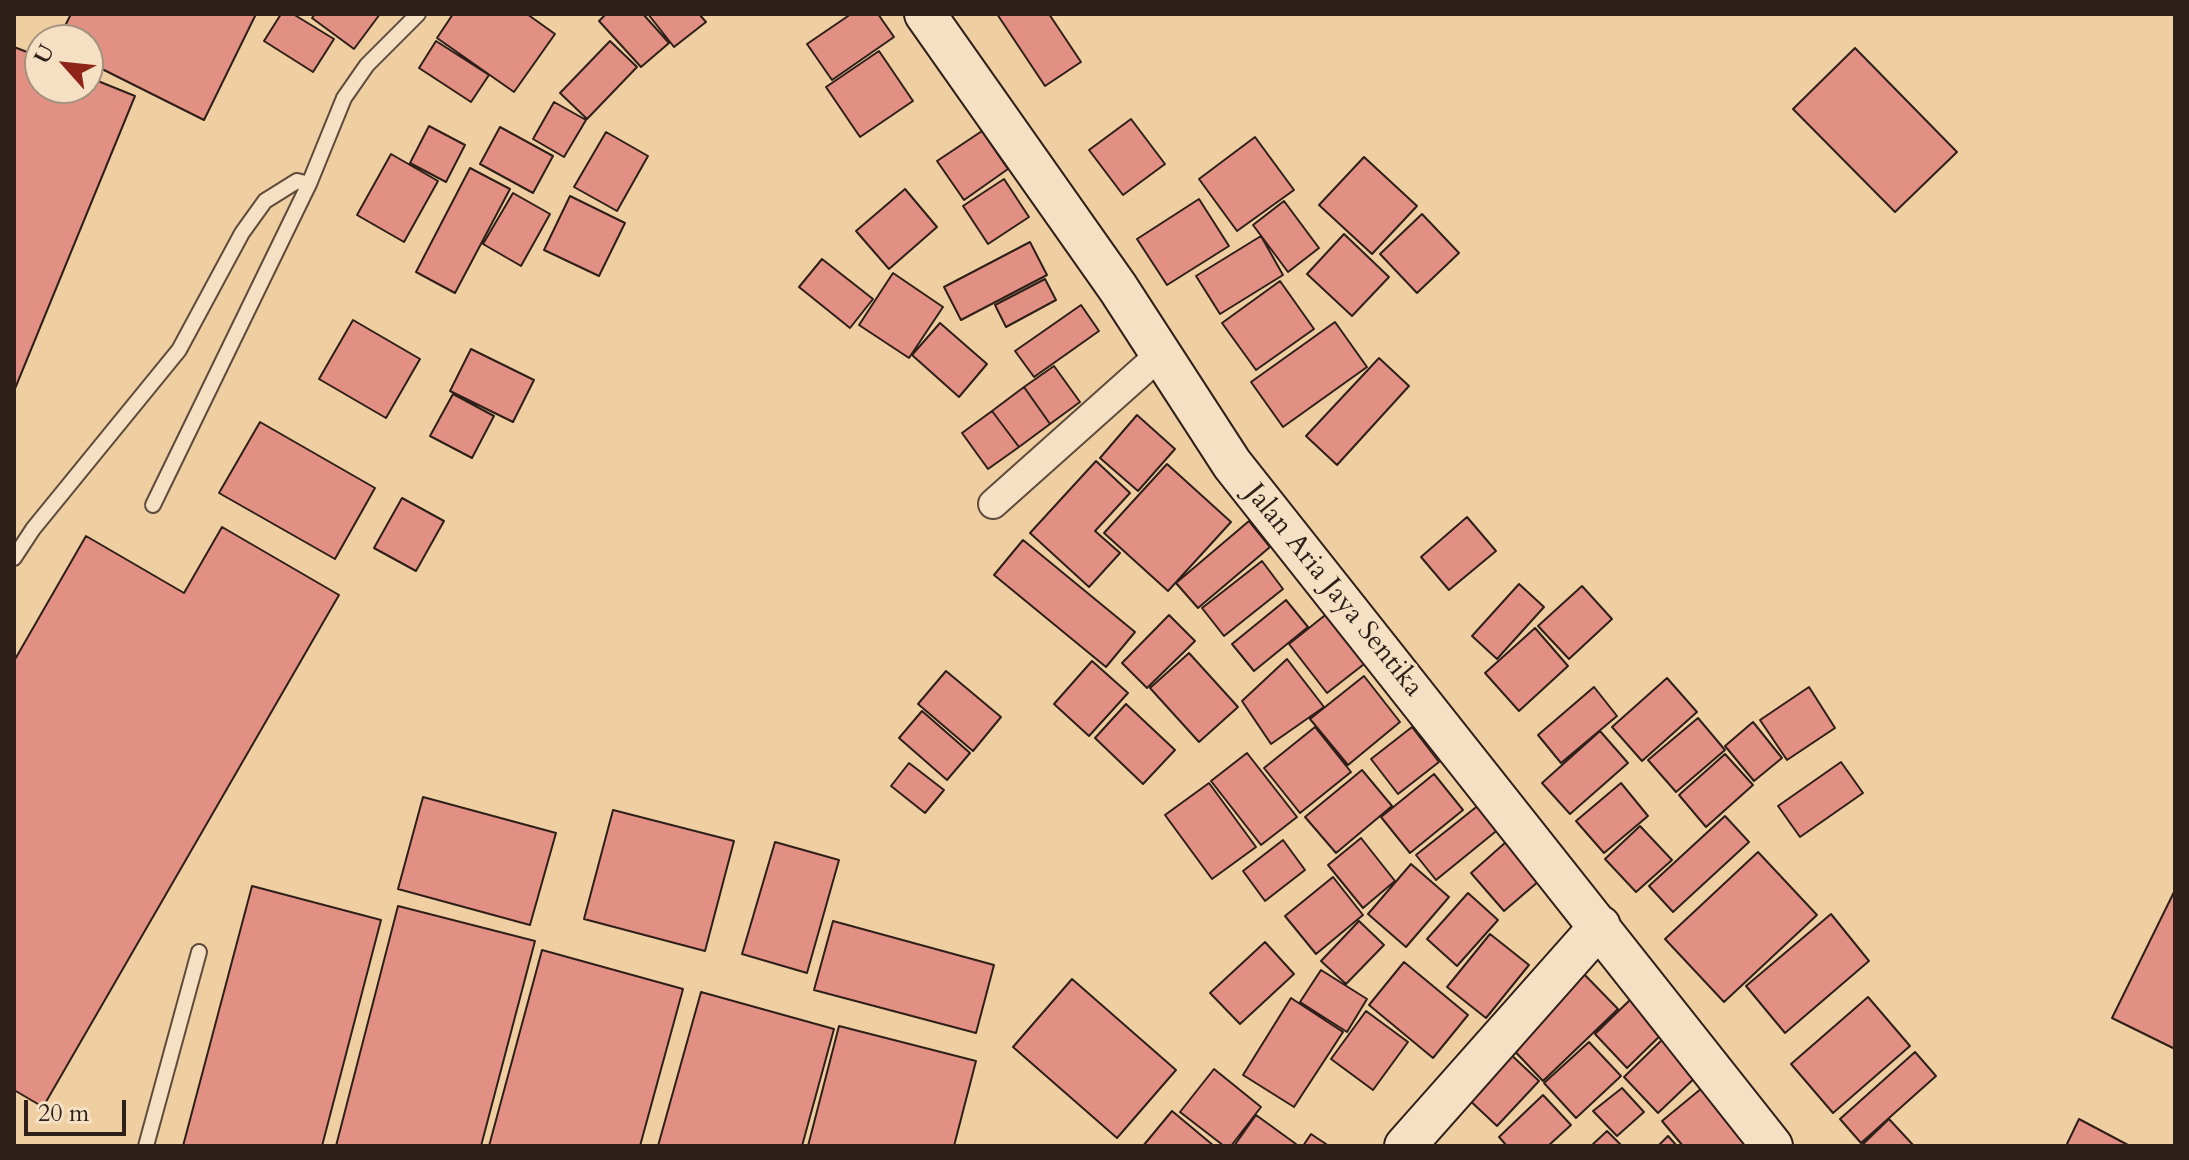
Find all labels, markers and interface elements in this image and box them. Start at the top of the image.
north arrow [24,24,104,104]
text: U [27,39,62,69]
street label: Jalan Aria Jaya Sentika [1237,478,1429,704]
scale bar [28,1084,130,1134]
text: 20 m [38,1097,89,1130]

